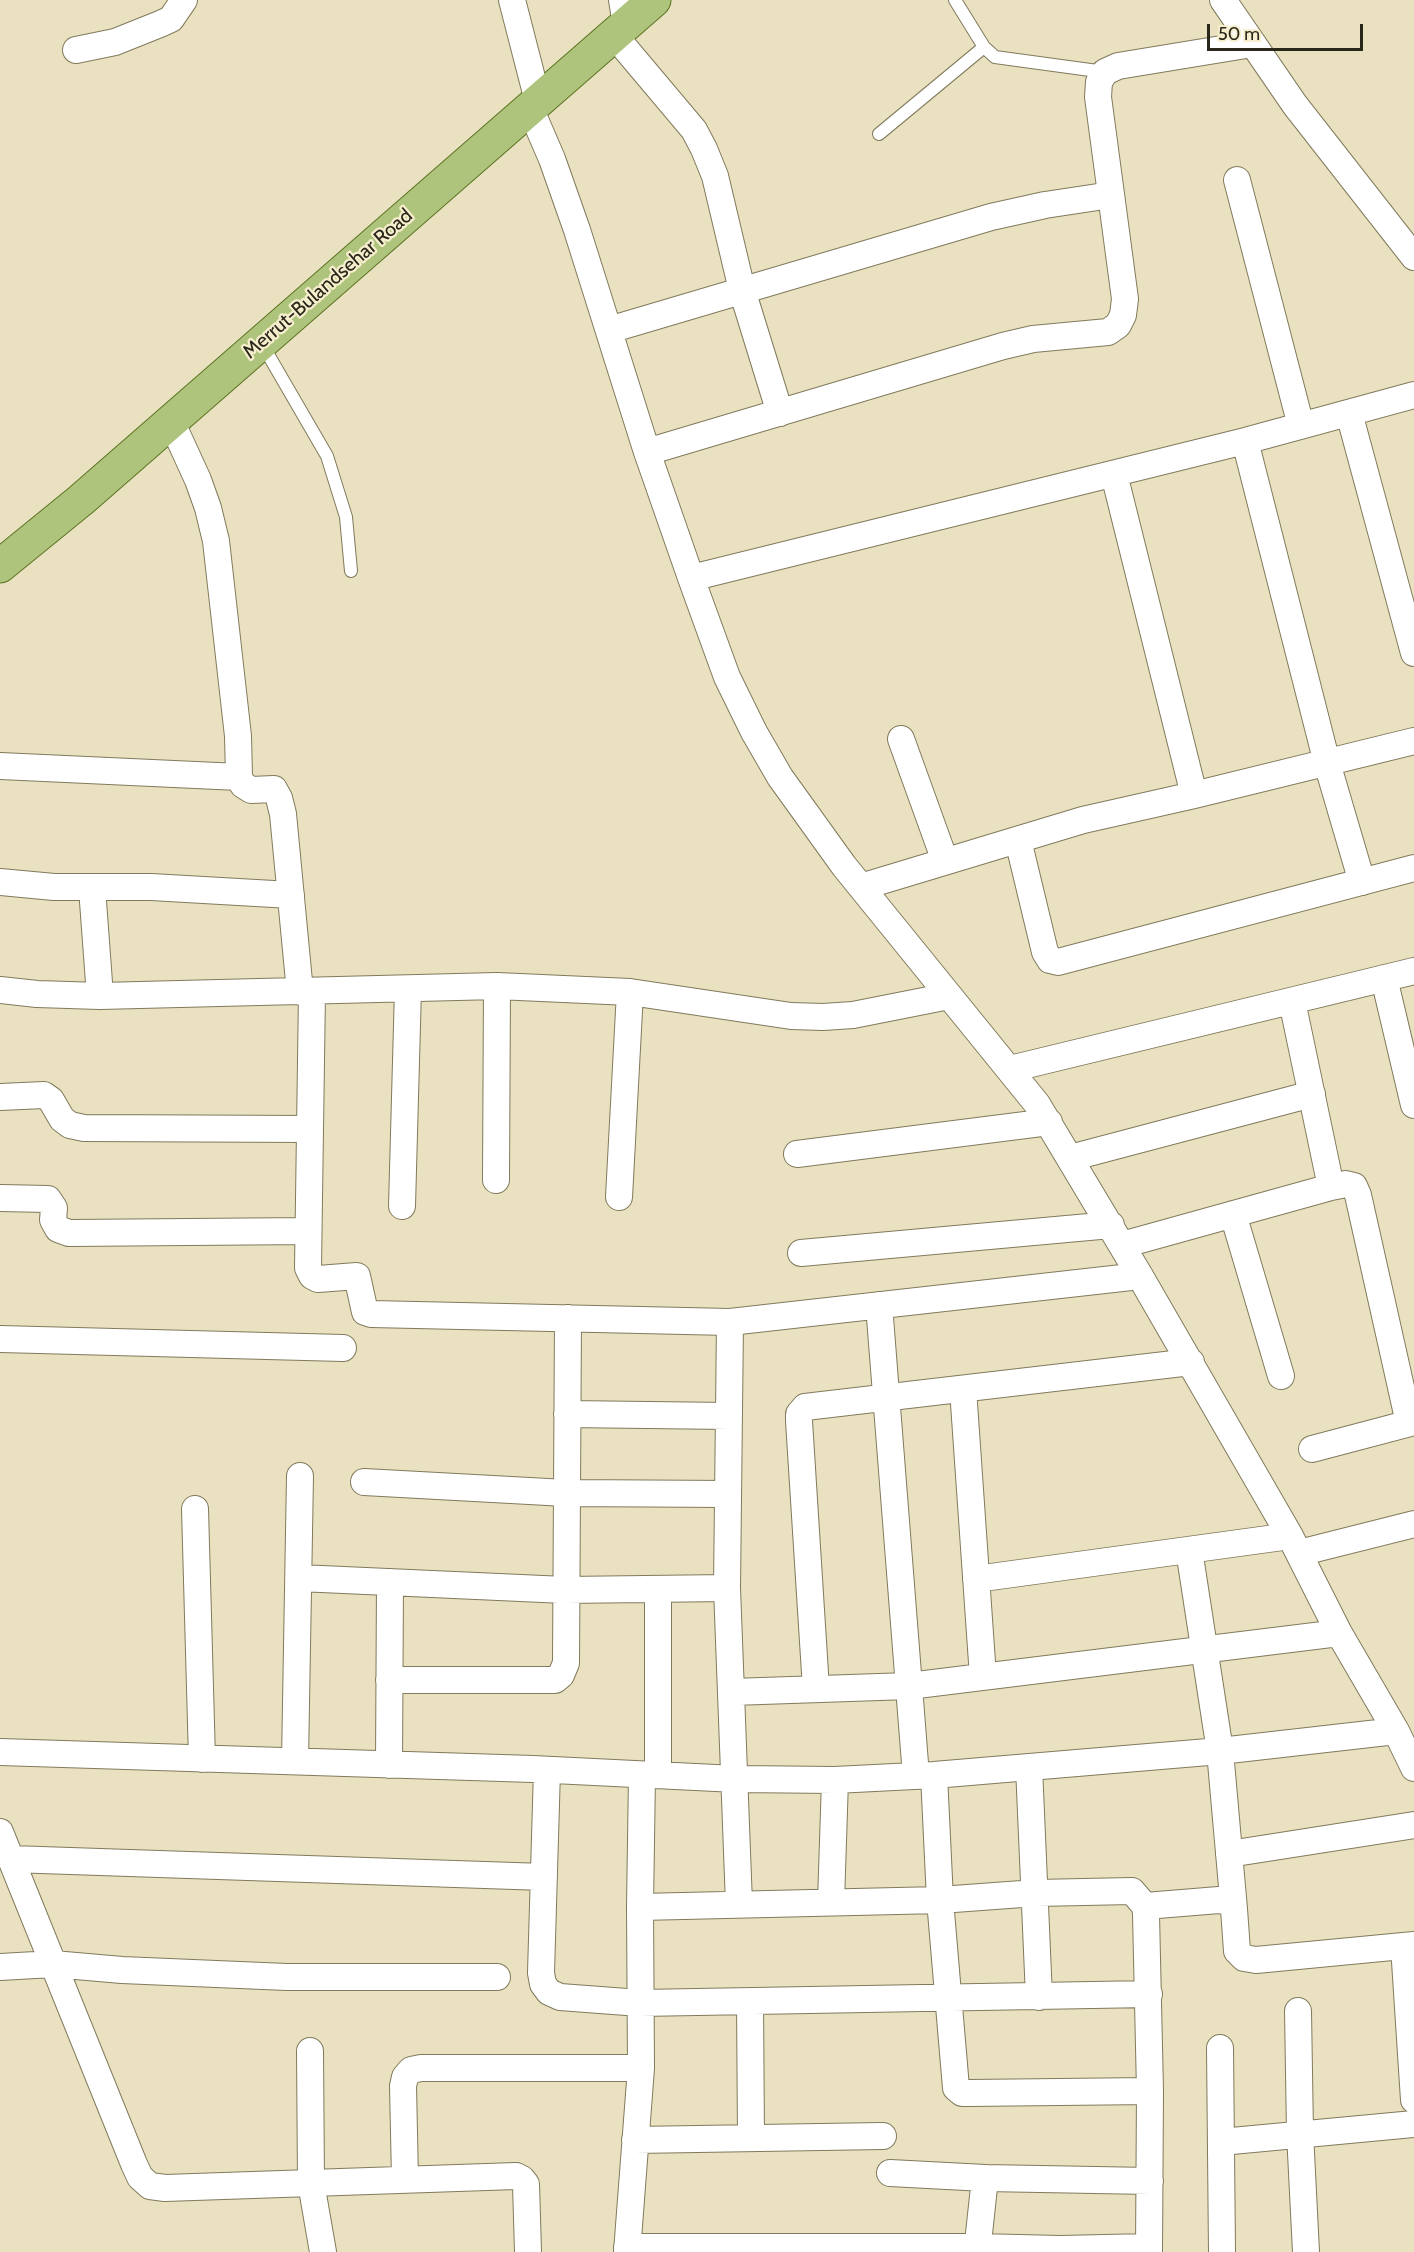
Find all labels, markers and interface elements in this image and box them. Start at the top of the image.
scale bar [1210,12,1366,50]
text: 50 m [1218,23,1260,45]
street label: Merrut-Bulandsehar Road [238,204,418,364]

